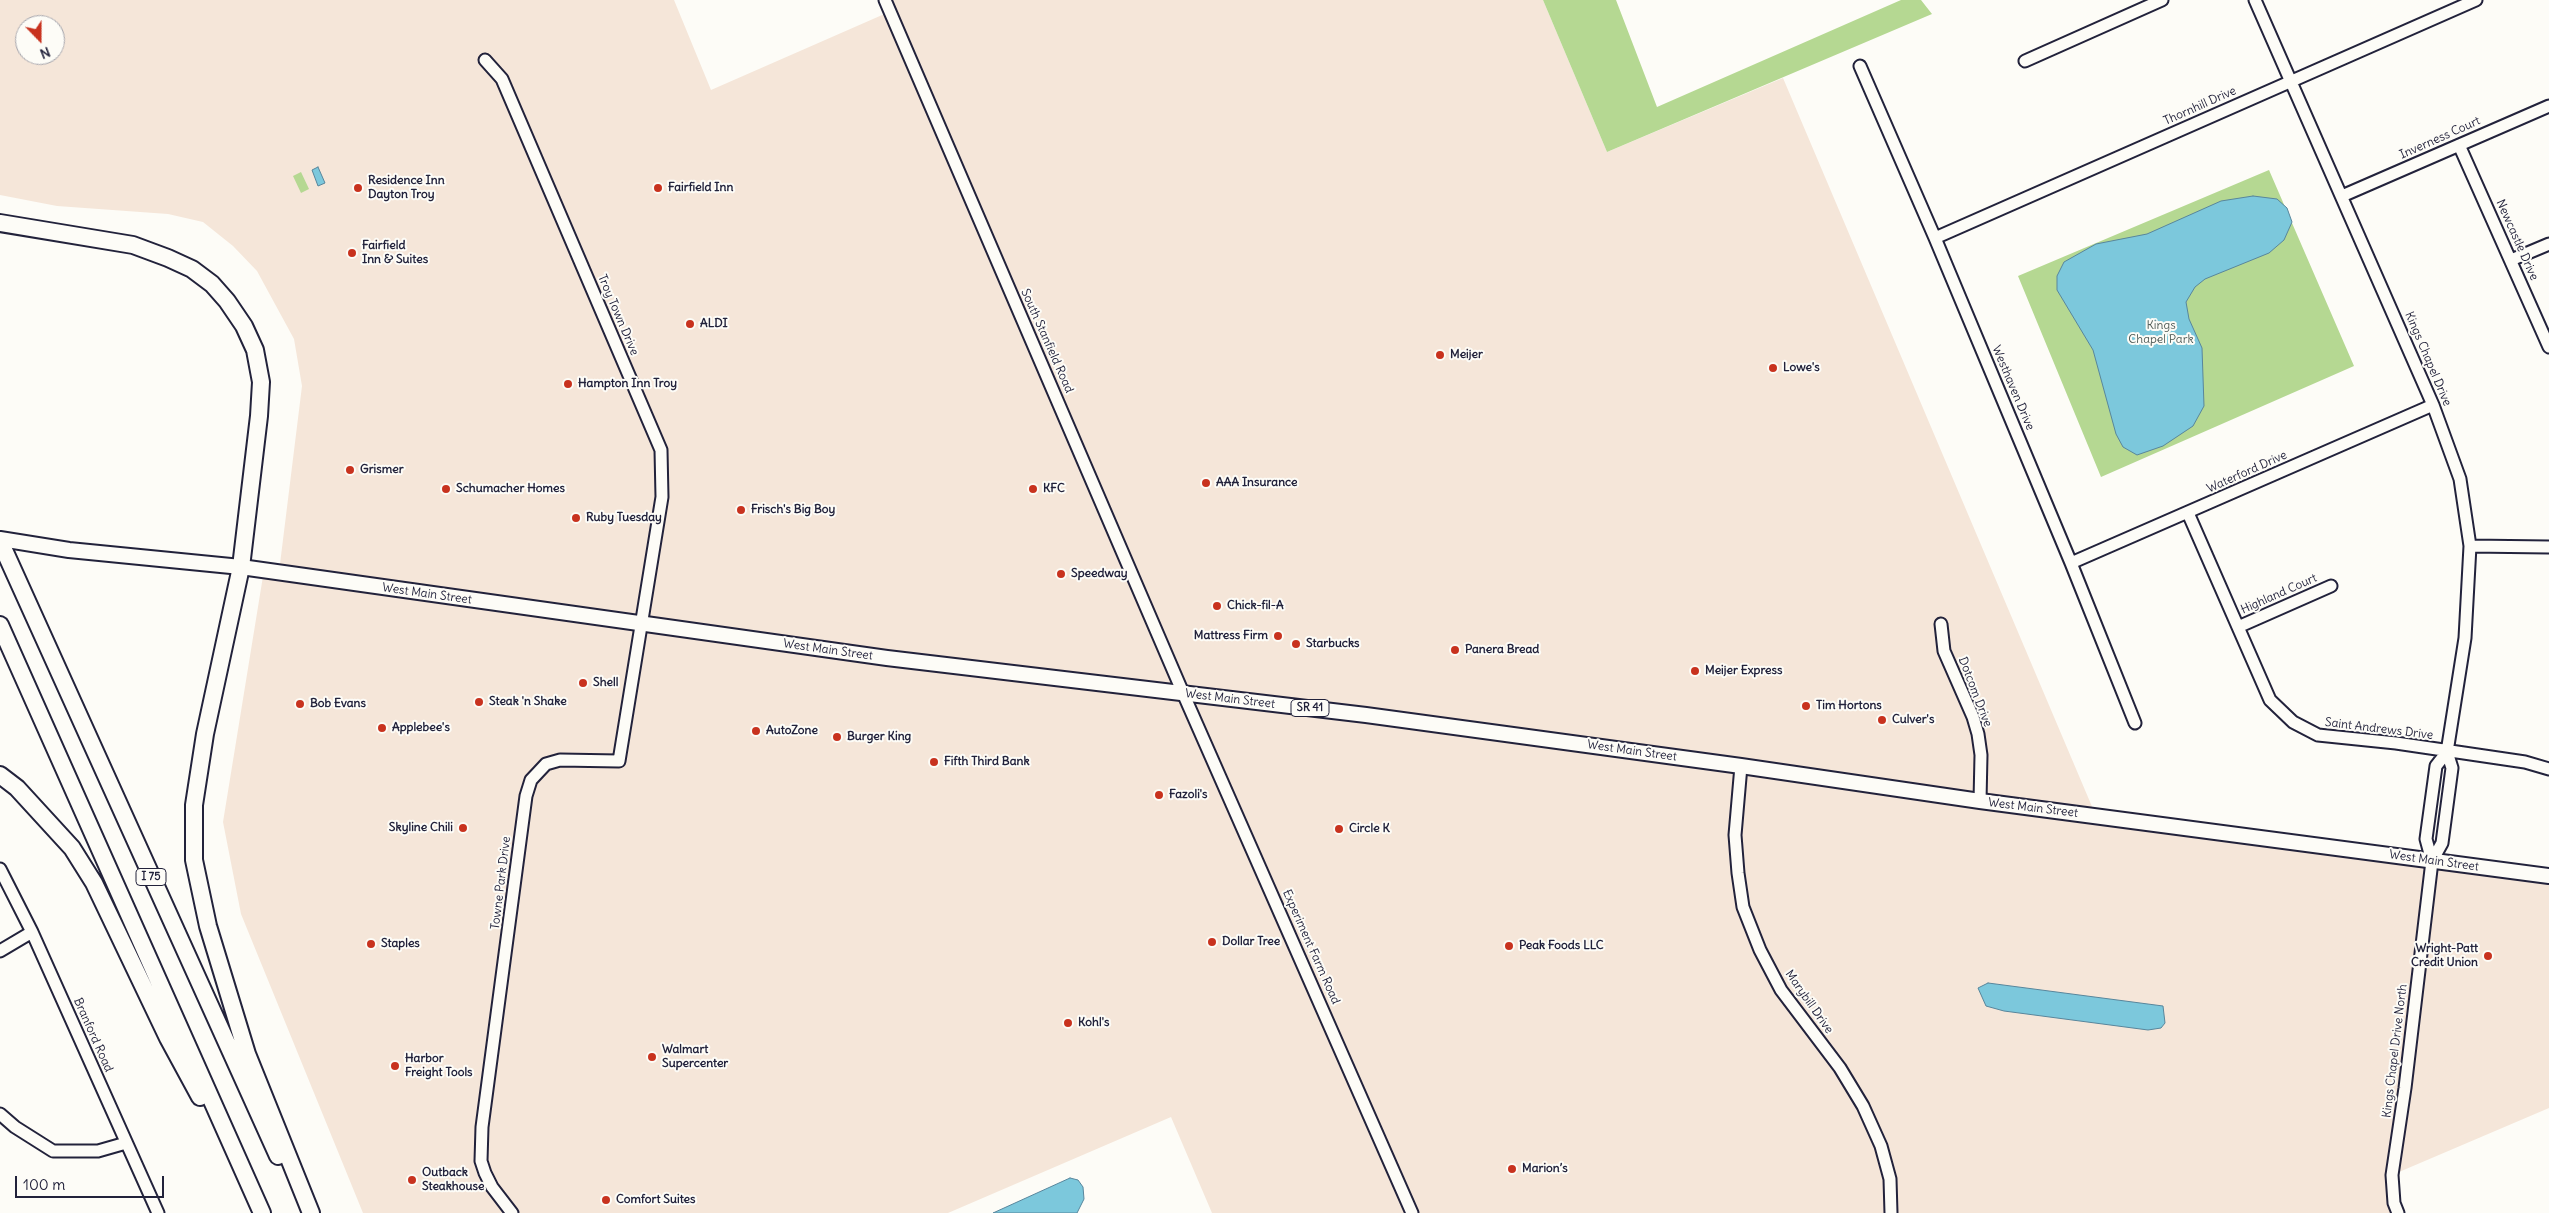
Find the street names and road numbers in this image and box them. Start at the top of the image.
street label: Thornhill Drive [2161,84,2239,128]
street label: Inverness Court [2397,114,2483,162]
street label: Newcastle Drive [2493,197,2541,283]
street label: Troy Town Drive [594,272,642,358]
street label: South Stanfield Road [1018,287,1076,395]
street label: Kings Chapel Drive [2402,310,2454,408]
street label: Westhaven Drive [1989,343,2037,433]
street label: Waterford Drive [2205,448,2289,496]
street label: Highland Court [2239,571,2319,617]
street label: West Main Street [381,581,473,607]
street label: West Main Street [782,637,874,663]
street label: Dotcom Drive [1955,655,1995,729]
street label: West Main Street [1184,686,1276,712]
road number: SR 41 [1291,700,1329,716]
street label: Saint Andrews Drive [2324,715,2434,743]
street label: West Main Street [1586,738,1678,764]
street label: West Main Street [1987,795,2079,821]
street label: Towne Park Drive [488,835,514,931]
street label: West Main Street [2388,848,2480,874]
road number: I 75 [136,869,166,886]
street label: Experiment Farm Road [1279,887,1343,1007]
street label: Marybill Drive [1782,968,1836,1036]
street label: Kings Chapel Drive North [2380,983,2410,1119]
street label: Branford Road [70,996,116,1074]

